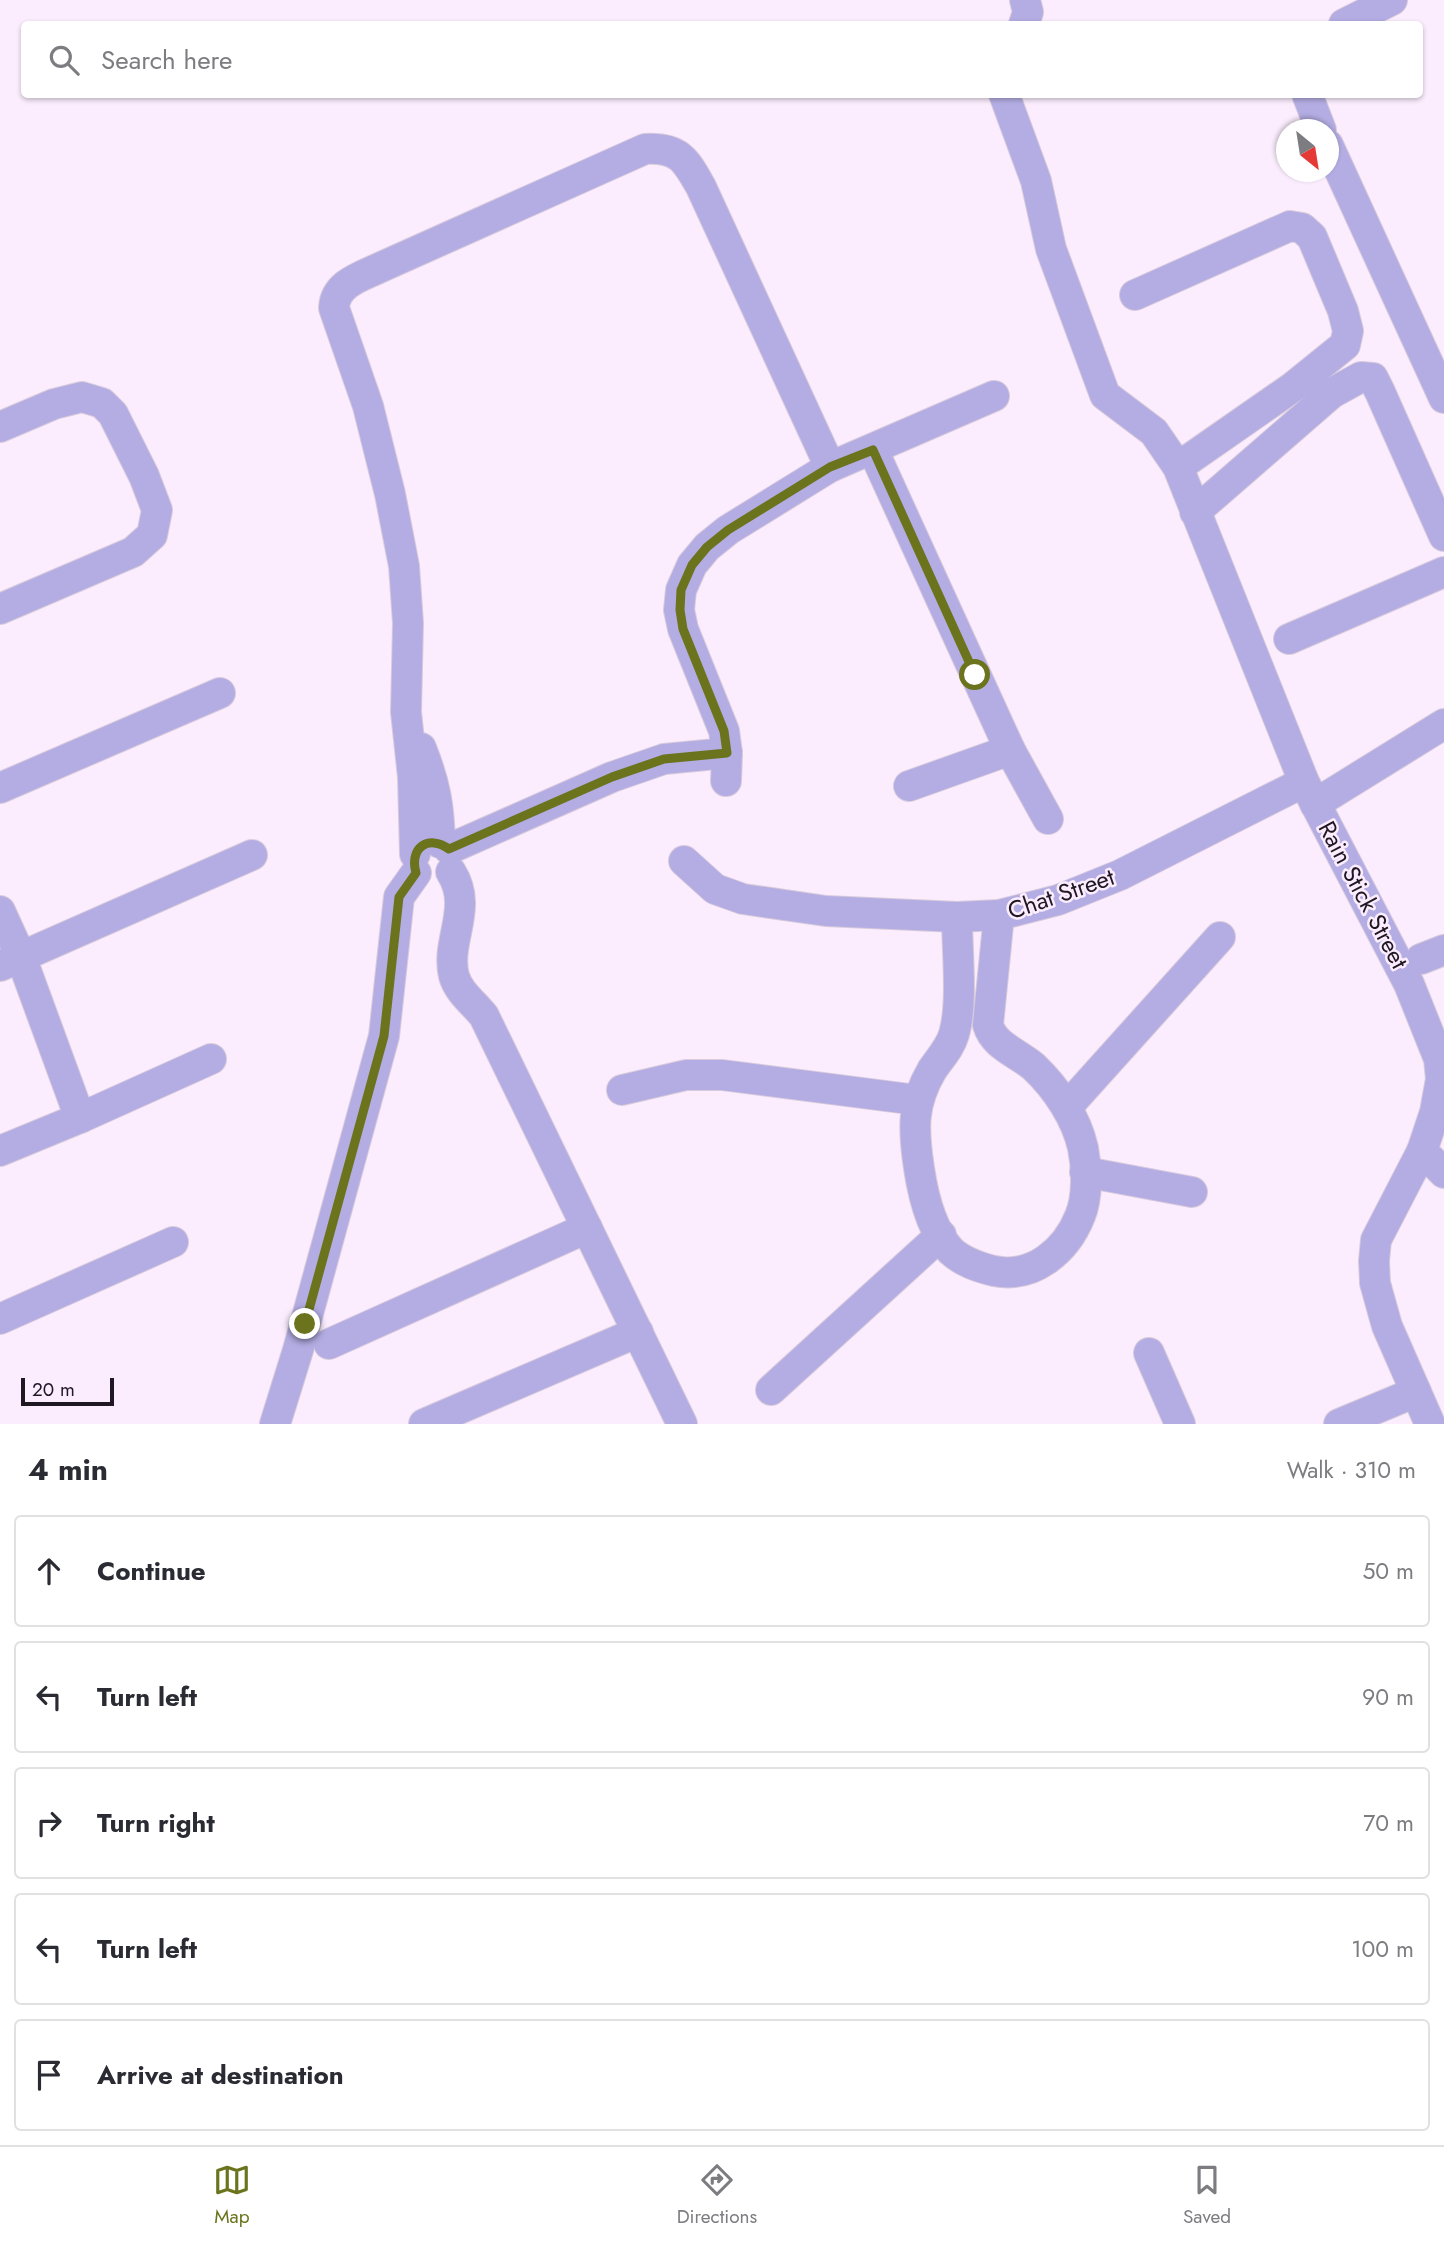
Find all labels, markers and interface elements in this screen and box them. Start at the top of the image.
search box [21,21,1423,98]
icon: search [45,41,83,79]
text: Search here [101,41,233,79]
north arrow [1276,119,1339,182]
route start [959,659,990,690]
street label: Rain Stick Street [1310,815,1417,975]
street label: Chat Street [1003,859,1119,928]
route end [289,1308,320,1339]
scale bar [21,1375,114,1407]
text: 20 m [32,1376,75,1403]
text: 4 min [28,1448,108,1491]
text: Walk · 310 m [1287,1453,1416,1487]
icon: ahead [30,1552,68,1590]
text: Continue [97,1552,206,1590]
text: 50 m [1362,1554,1414,1588]
icon: left [30,1678,68,1716]
text: Turn left [97,1678,197,1716]
text: 90 m [1362,1680,1414,1714]
icon: right [30,1804,68,1842]
text: Turn right [97,1804,215,1842]
text: 70 m [1363,1806,1414,1840]
icon: left [30,1930,68,1968]
text: Turn left [97,1930,197,1968]
text: 100 m [1351,1932,1414,1966]
icon: arrive [30,2056,68,2094]
text: Arrive at destination [97,2056,344,2094]
tab: Map [213,2161,251,2230]
tab: Directions [677,2161,757,2230]
tab: Saved [1183,2161,1231,2230]

